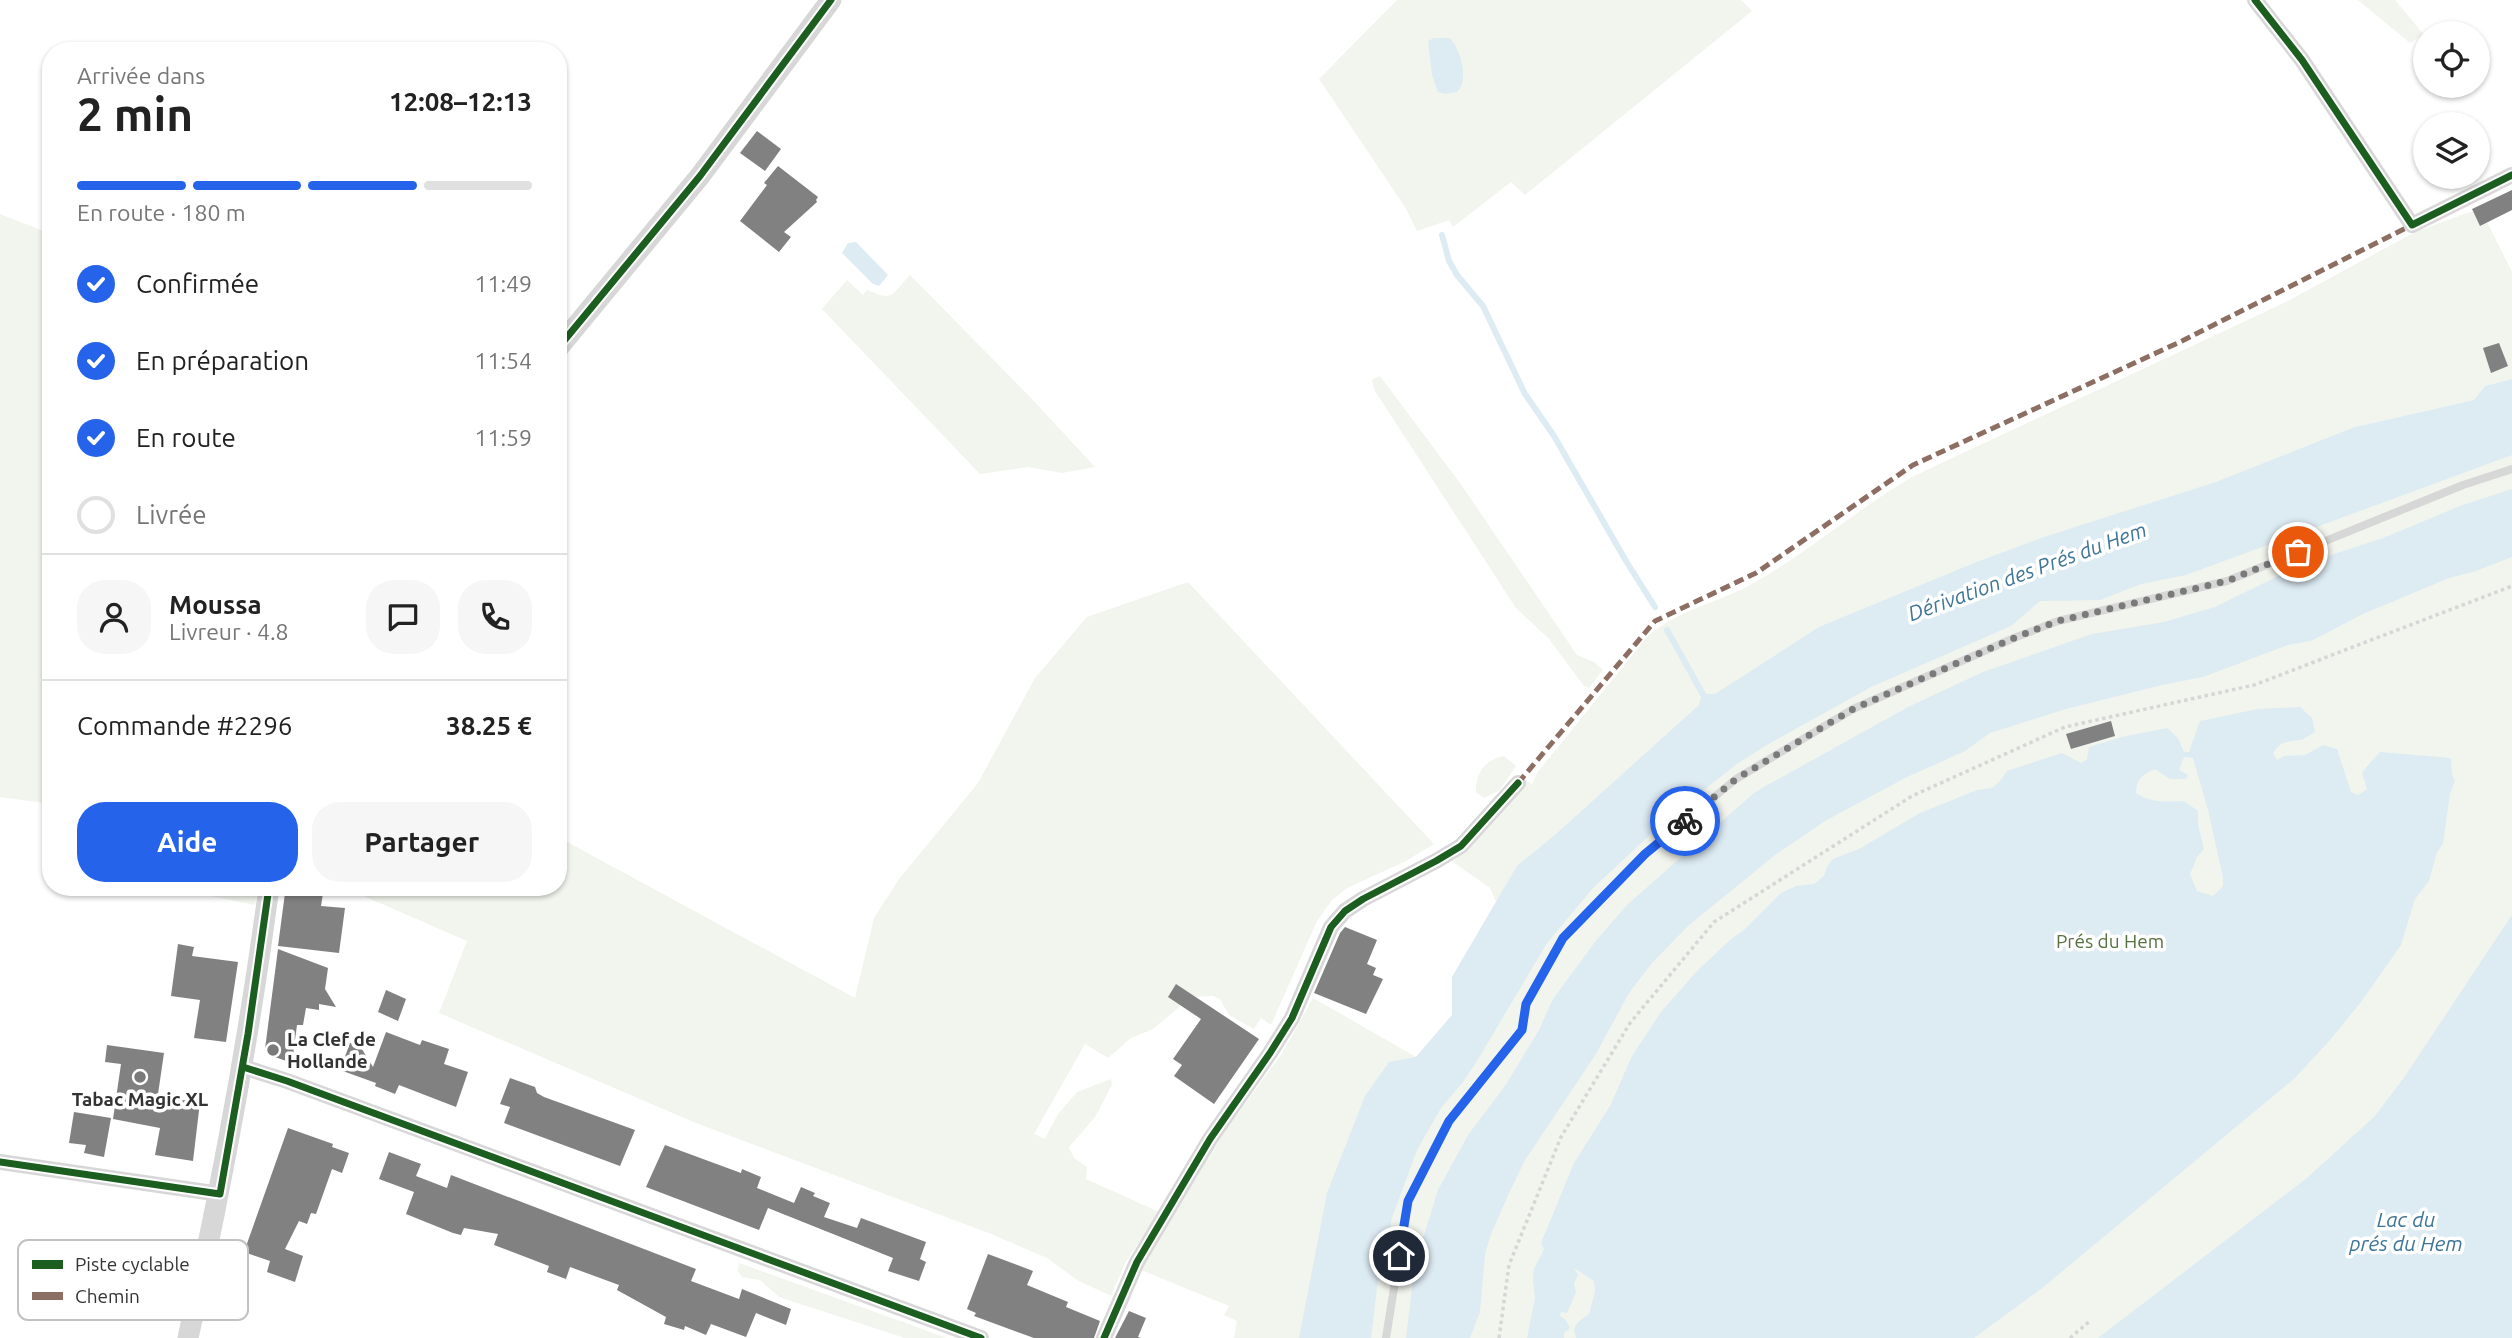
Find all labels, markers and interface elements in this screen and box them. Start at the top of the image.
map controls [2413,21,2490,189]
button: locate [2413,21,2490,98]
text: Arrivée dans [77,63,205,88]
text: 12:08–12:13 [389,87,532,116]
text: 2 min [77,88,193,140]
button: layers [2413,112,2490,189]
text: En route · 180 m [77,200,246,225]
icon: check [77,265,115,303]
text: Confirmée [136,269,259,298]
text: 11:49 [474,271,532,296]
icon: check [77,342,115,380]
text: En préparation [136,346,309,375]
text: 11:54 [474,348,532,373]
icon: check [77,419,115,457]
text: En route [136,423,236,452]
text: 11:59 [474,425,532,450]
text: Livrée [136,500,207,529]
water label: Dérivation des Prés du Hem [1904,517,2150,625]
pin [2268,522,2328,582]
icon: bag [2279,533,2317,571]
button: person [77,580,151,654]
button: chat [366,580,440,654]
button: phone [458,580,532,654]
text: Moussa [169,590,262,619]
text: Livreur · 4.8 [169,619,289,644]
text: Commande #2296 [77,711,293,740]
text: 38.25 € [446,711,532,740]
courier [1650,786,1720,856]
button: Aide [77,802,298,882]
button: Partager [312,802,532,882]
icon: bike [1666,802,1704,840]
park label: Prés du Hem [2056,930,2164,952]
place label: La Clef de Hollande [287,1028,376,1072]
marker: La Clef de Hollande [265,1042,281,1058]
marker: Tabac Magic XL [132,1069,148,1085]
place label: Tabac Magic XL [72,1088,209,1110]
water label: Lac du prés du Hem [2348,1207,2463,1255]
pin [1369,1226,1429,1286]
icon: home [1380,1237,1418,1275]
legend [18,1240,248,1320]
text: Piste cyclable [75,1253,190,1275]
text: Chemin [75,1285,140,1307]

